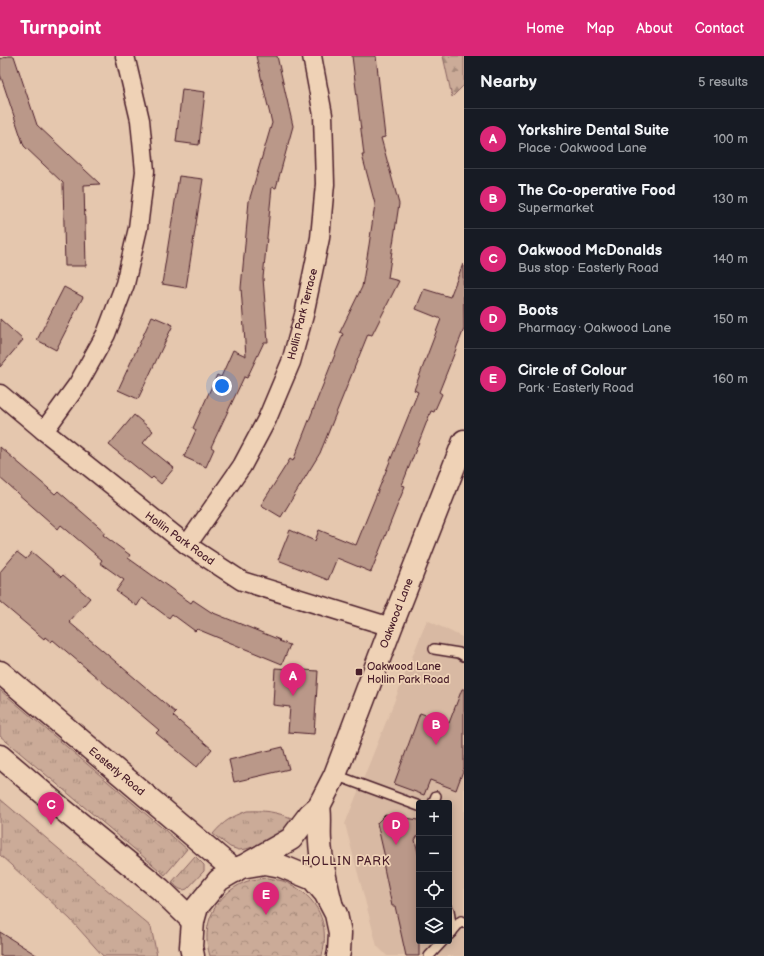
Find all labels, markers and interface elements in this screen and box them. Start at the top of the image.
text: Turnpoint [20,17,101,40]
text: Home [526,20,564,37]
text: Map [586,20,614,37]
text: About [636,20,673,37]
text: Contact [695,20,744,37]
text: Nearby [480,72,537,92]
text: 5 results [698,74,748,90]
text: Yorkshire Dental Suite [518,121,669,140]
text: A [489,131,497,147]
text: 100 m [713,131,748,147]
text: Place · Oakwood Lane [518,140,647,156]
text: The Co-operative Food [518,181,675,200]
text: B [488,191,498,207]
text: 130 m [713,191,748,207]
text: Supermarket [518,200,594,216]
text: Oakwood McDonalds [518,241,662,260]
text: C [488,251,498,267]
text: 140 m [713,251,748,267]
text: Bus stop · Easterly Road [518,260,659,276]
street label: Hollin Park Terrace [285,267,320,361]
text: Boots [518,301,558,320]
text: D [488,311,498,327]
text: 150 m [714,311,748,327]
text: Pharmacy · Oakwood Lane [518,320,671,336]
text: Circle of Colour [518,361,627,380]
text: E [489,371,497,387]
text: 160 m [713,371,748,387]
your location [212,376,232,396]
text: Park · Easterly Road [518,380,634,396]
street label: Hollin Park Road [142,509,217,568]
street label: Oakwood Lane [377,576,416,650]
place label: Oakwood Lane Hollin Park Road [367,660,450,686]
pin: A [280,663,306,696]
marker: Oakwood Lane Hollin Park Road [354,667,364,677]
pin: B [423,712,449,745]
street label: Easterly Road [86,744,147,798]
pin: C [38,792,64,825]
map controls [416,800,452,944]
button: + [416,800,452,836]
pin: D [383,812,409,845]
button: − [416,836,452,872]
district label: HOLLIN PARK [301,854,391,869]
button: locate [416,872,452,908]
pin: E [253,882,279,915]
button: layers [416,908,452,944]

